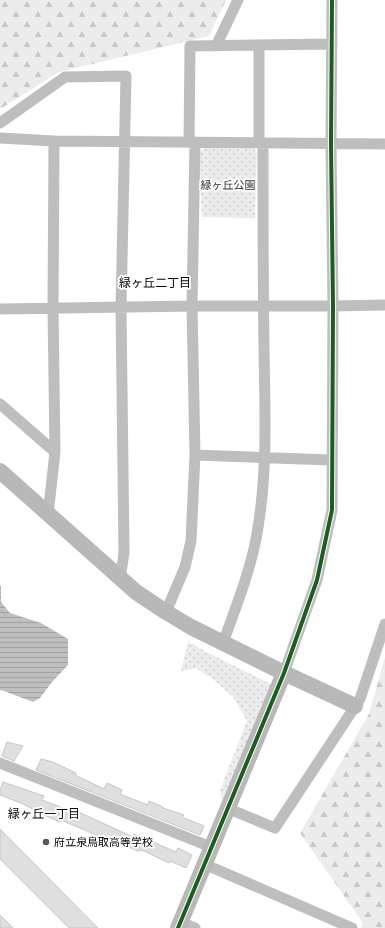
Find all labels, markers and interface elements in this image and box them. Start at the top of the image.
park label: 緑ヶ丘公園 [201,178,256,191]
district label: 緑ヶ丘二丁目 [119,275,191,290]
district label: 緑ヶ丘一丁目 [8,806,80,821]
place label: 府立泉鳥取高等学校 [54,835,153,848]
marker: 府立泉鳥取高等学校 [41,837,51,847]

